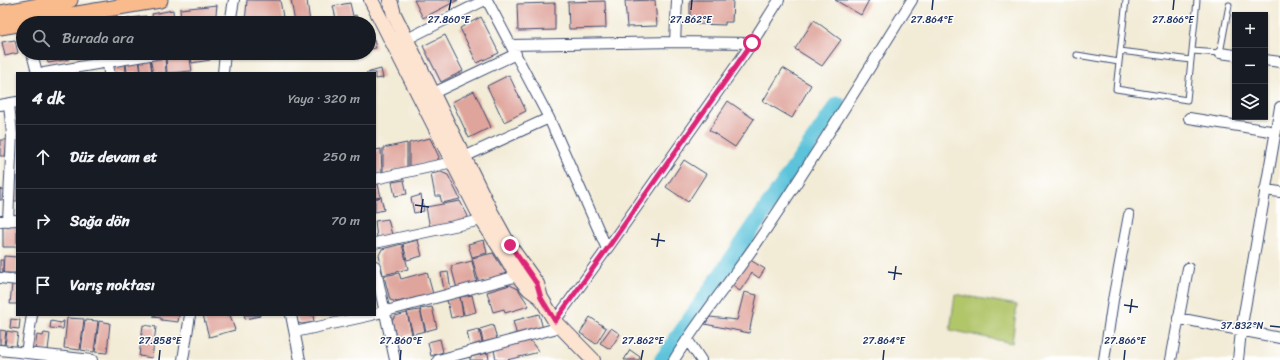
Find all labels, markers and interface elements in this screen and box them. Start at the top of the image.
text: 27.860°E [428,11,472,29]
text: 27.862°E [670,11,713,29]
text: 27.864°E [911,11,955,29]
text: 27.866°E [1152,11,1195,29]
map controls [1232,12,1268,120]
button: + [1232,12,1268,48]
search box [16,16,376,60]
text: Burada ara [62,25,134,51]
icon: search [30,27,52,49]
route start [743,34,761,52]
button: − [1232,48,1268,84]
text: 4 dk [32,83,65,113]
button: layers [1232,84,1268,120]
text: Yaya · 320 m [288,87,360,110]
text: Düz devam et [70,144,157,170]
text: 250 m [323,145,360,168]
icon: ahead [32,146,54,168]
text: Sağa dön [70,208,130,234]
text: 70 m [331,209,360,232]
icon: right [32,210,54,232]
route end [501,236,519,254]
text: Varış noktası [70,272,155,298]
icon: arrive [32,274,54,296]
text: 37.832°N [1221,317,1263,335]
text: 27.858°E [139,332,183,350]
text: 27.860°E [380,332,424,350]
text: 27.862°E [622,332,665,350]
text: 27.864°E [863,332,907,350]
text: 27.866°E [1104,332,1147,350]

